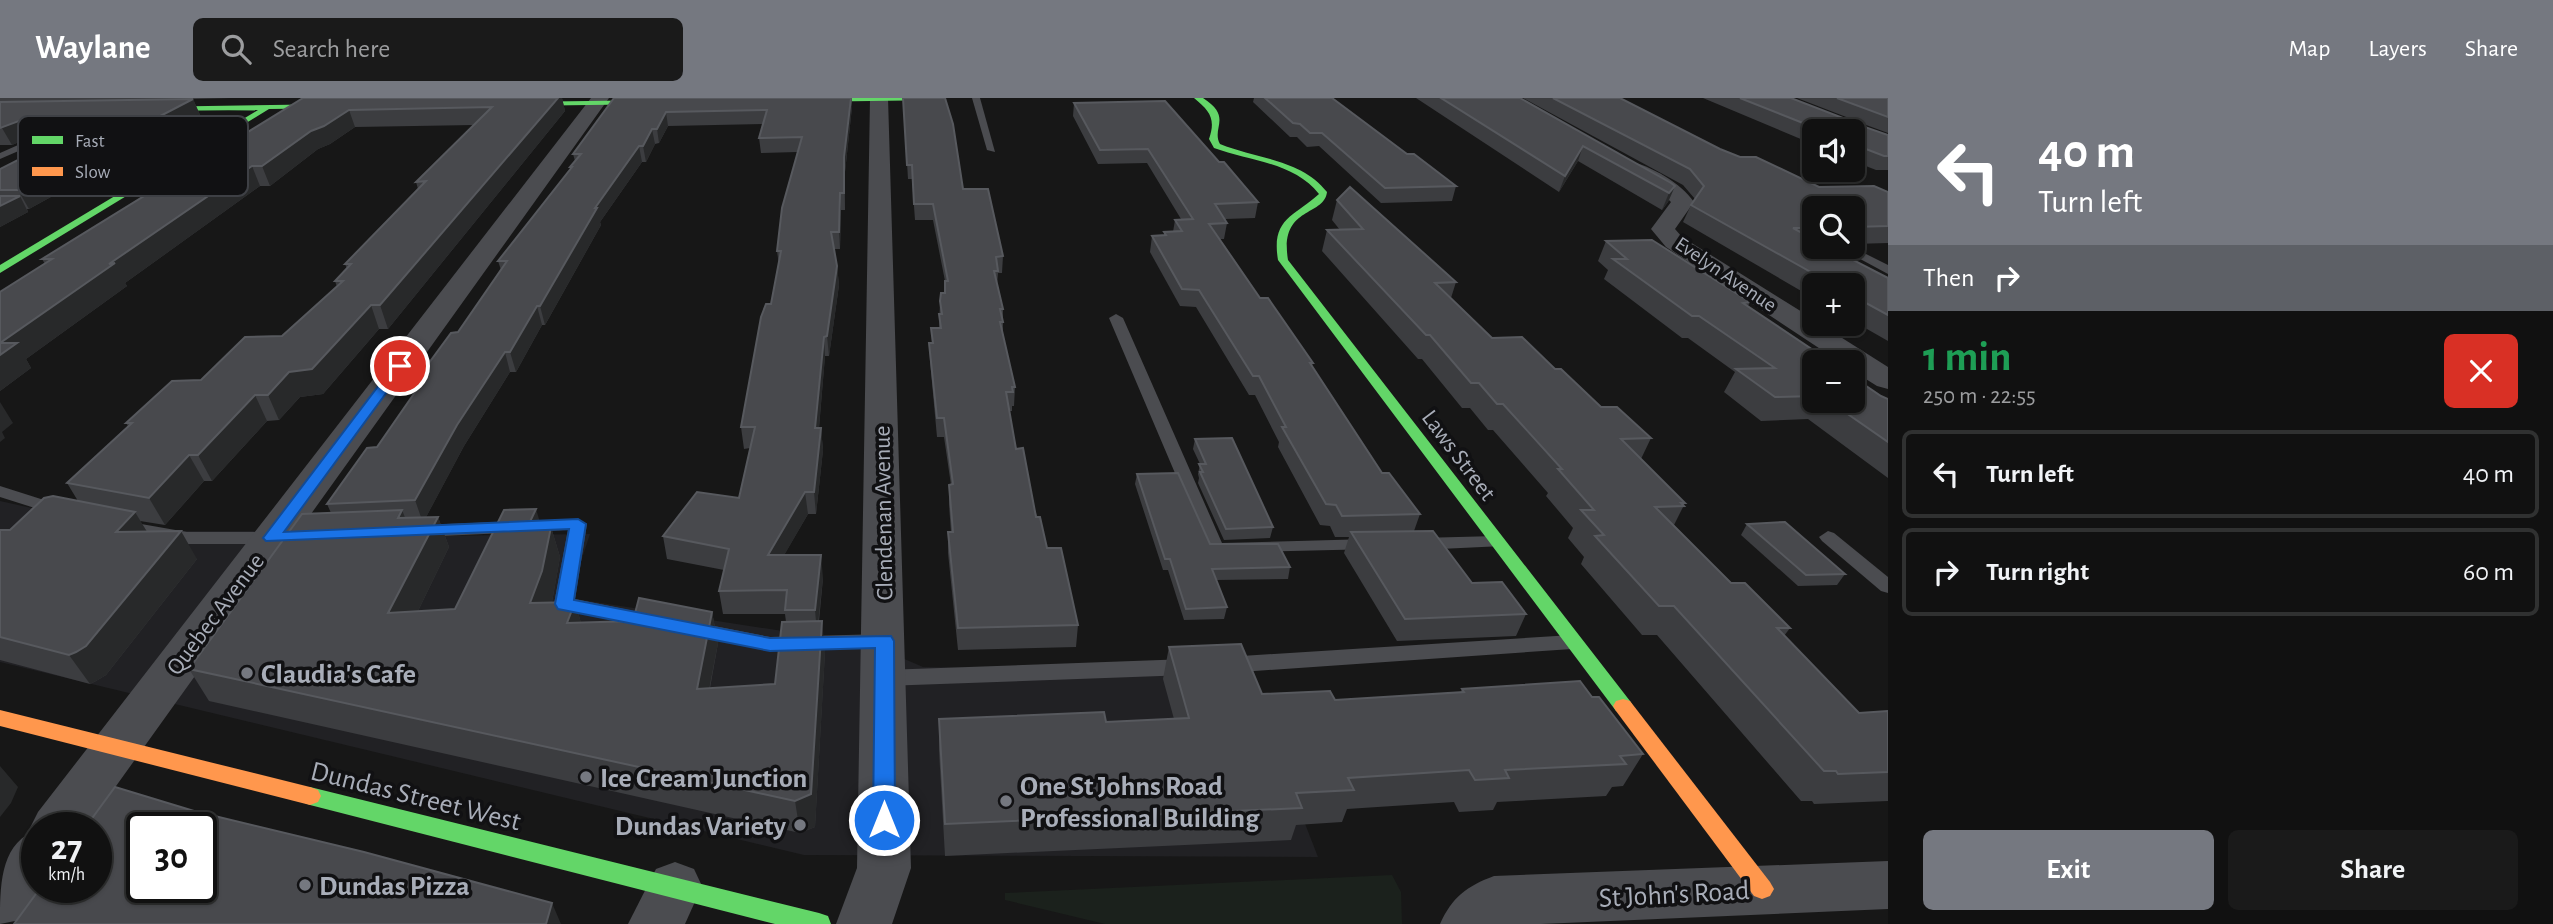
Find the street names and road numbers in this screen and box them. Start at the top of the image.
street label: Evelyn Avenue [1671,233,1780,316]
street label: Laws Street [1417,406,1500,506]
street label: Clendenan Avenue [870,425,898,601]
street label: Quebec Avenue [163,549,269,680]
street label: Dundas Street West [308,757,523,837]
street label: St John's Road [1598,877,1750,913]

